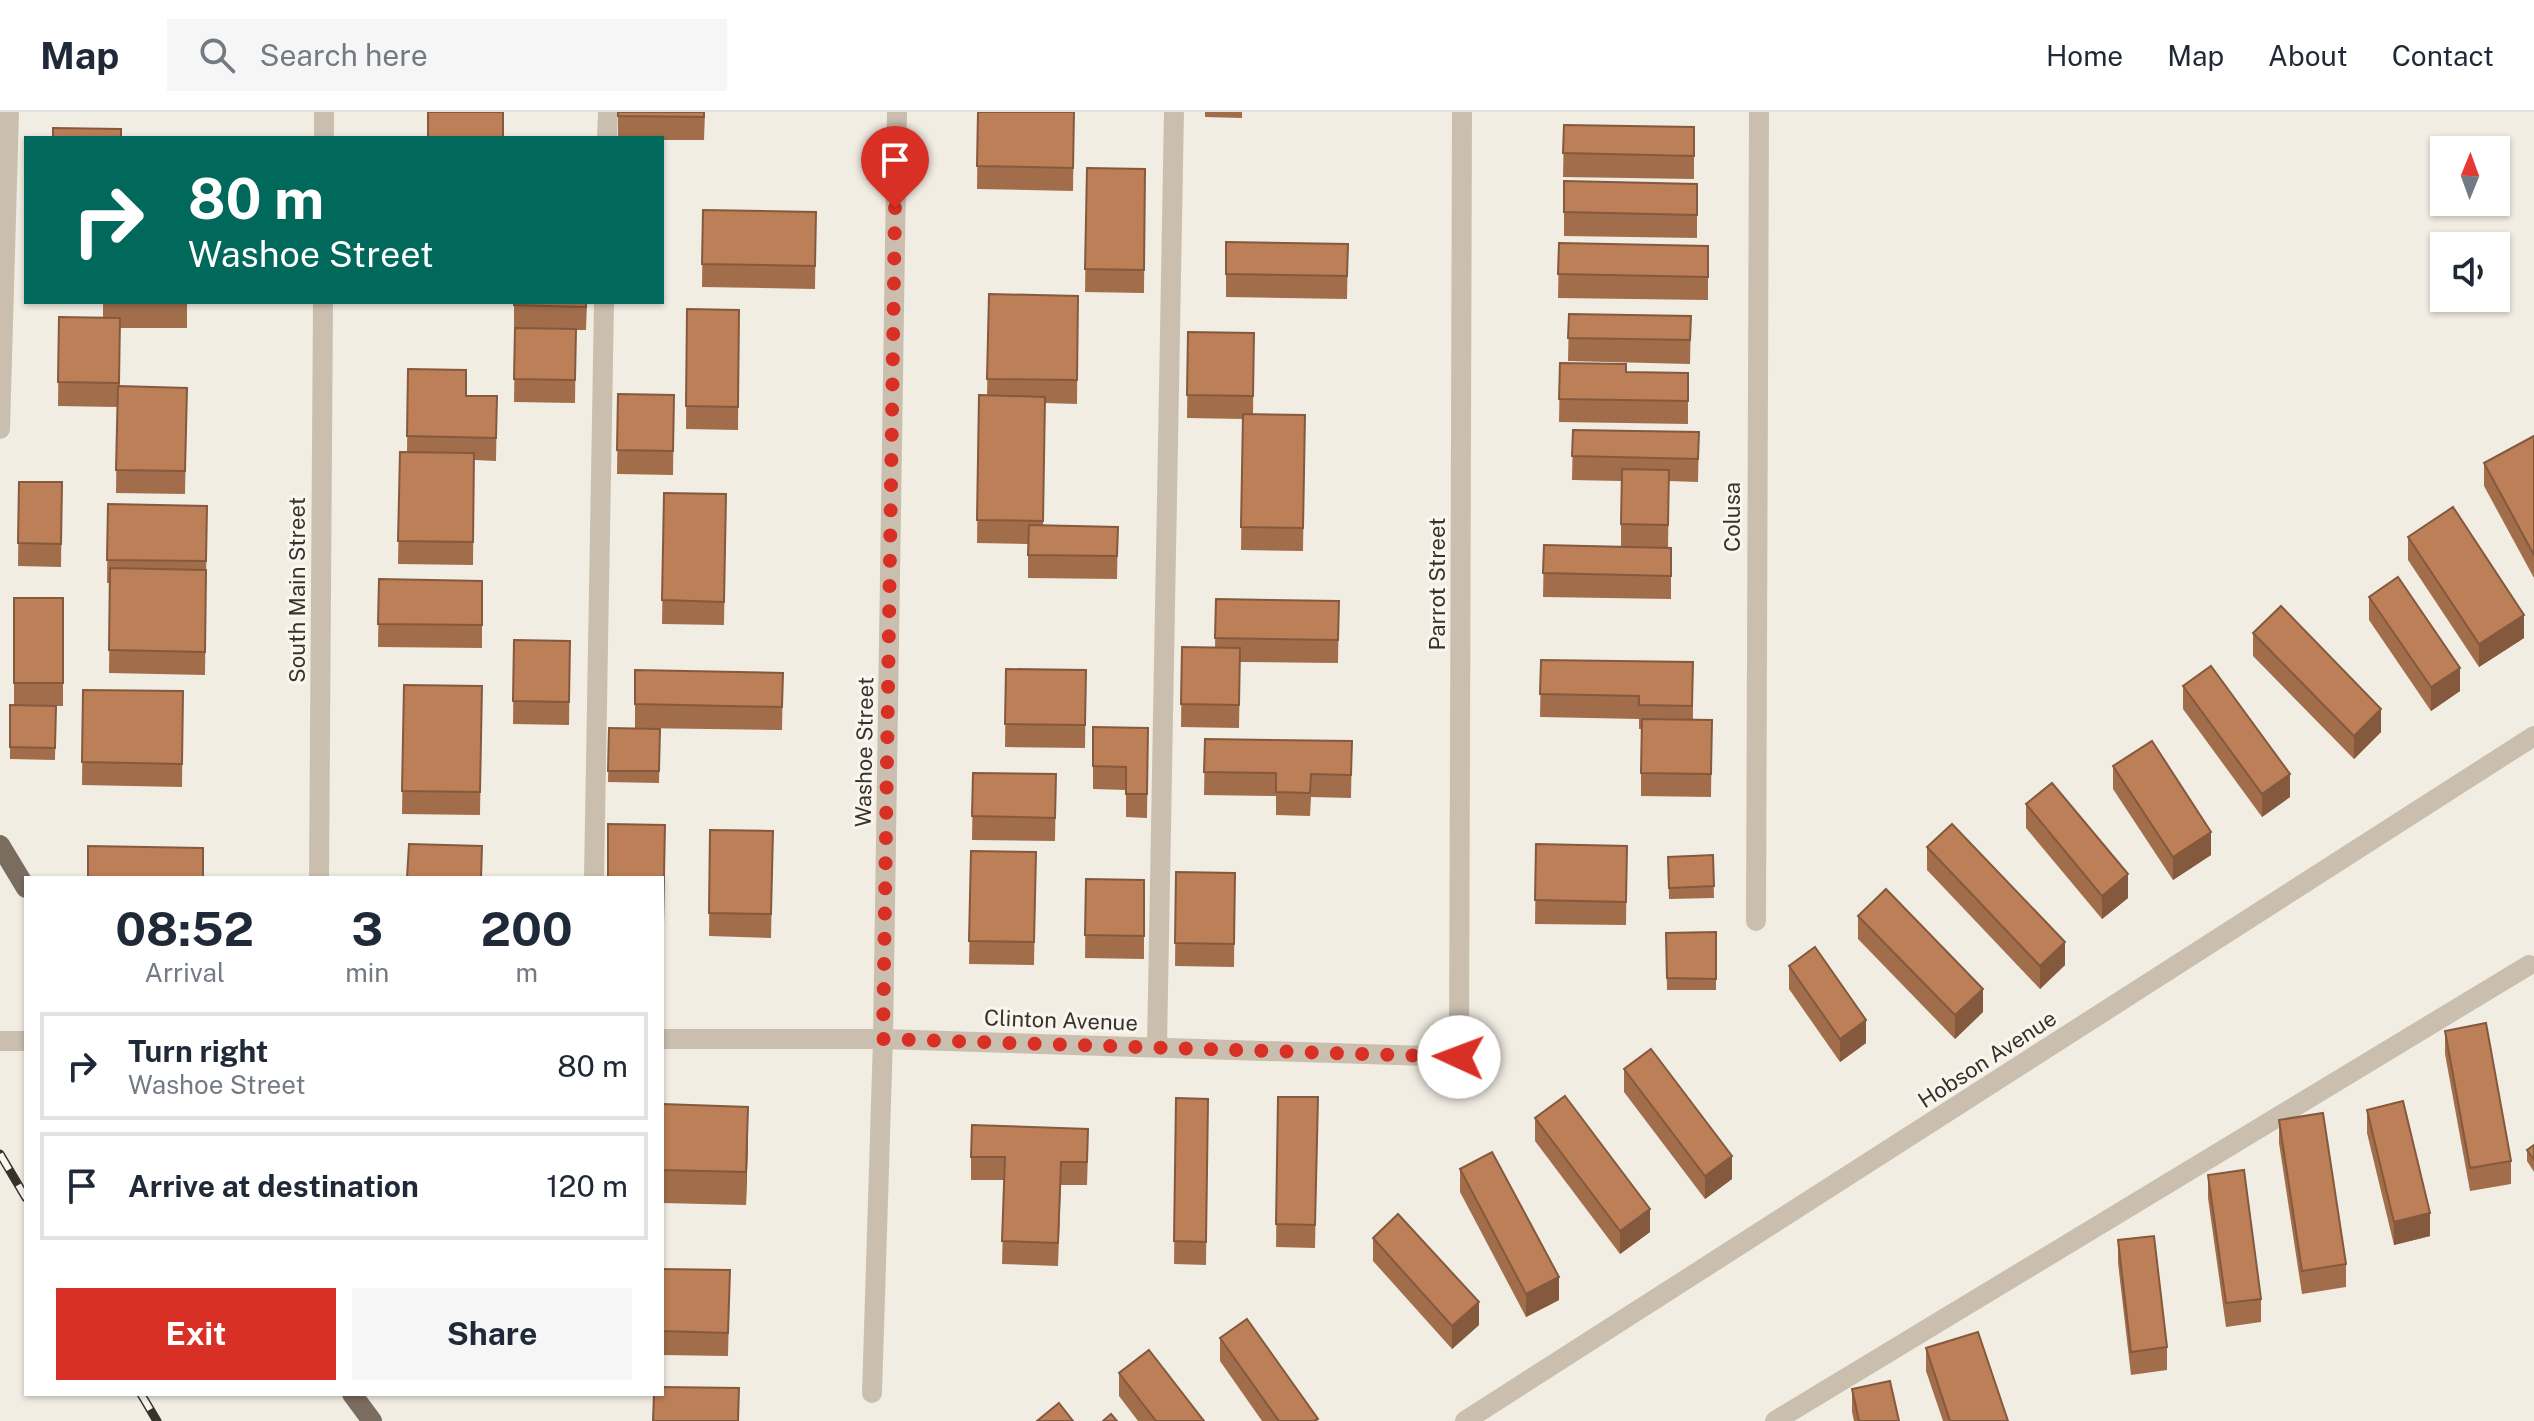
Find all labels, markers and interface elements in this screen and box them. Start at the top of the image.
search box [167,19,727,91]
text: Map [40,33,119,78]
icon: search [195,33,239,77]
text: Search here [259,37,428,73]
text: Home [2046,39,2123,72]
text: Map [2167,39,2224,72]
text: About [2268,39,2348,72]
text: Contact [2392,39,2494,72]
pin [861,126,929,208]
north arrow [2430,136,2510,216]
map controls [2430,136,2510,312]
icon: arrive [873,138,917,182]
text: 80 m [188,166,324,232]
icon: right [56,168,160,272]
button: sound [2430,232,2510,312]
text: Washoe Street [188,233,434,275]
street label: Colusa [1719,482,1745,552]
street label: South Main Street [284,497,310,683]
street label: Parrot Street [1424,517,1450,651]
street label: Washoe Street [850,677,878,827]
text: 08:52 [115,900,254,957]
text: 3 [351,900,383,957]
text: 200 [481,900,573,957]
text: Arrival [144,957,225,988]
text: min [345,957,389,988]
text: m [515,957,538,988]
street label: Clinton Avenue [984,1004,1138,1036]
street label: Hobson Avenue [1913,1005,2061,1113]
position arrow [1417,1015,1501,1099]
text: Turn right [128,1033,268,1069]
icon: right [60,1044,104,1088]
text: 80 m [557,1048,628,1084]
text: Washoe Street [128,1069,306,1100]
icon: arrive [60,1164,104,1208]
text: Arrive at destination [128,1168,419,1204]
text: 120 m [546,1168,628,1204]
button: Exit [56,1288,336,1380]
button: Share [352,1288,632,1380]

